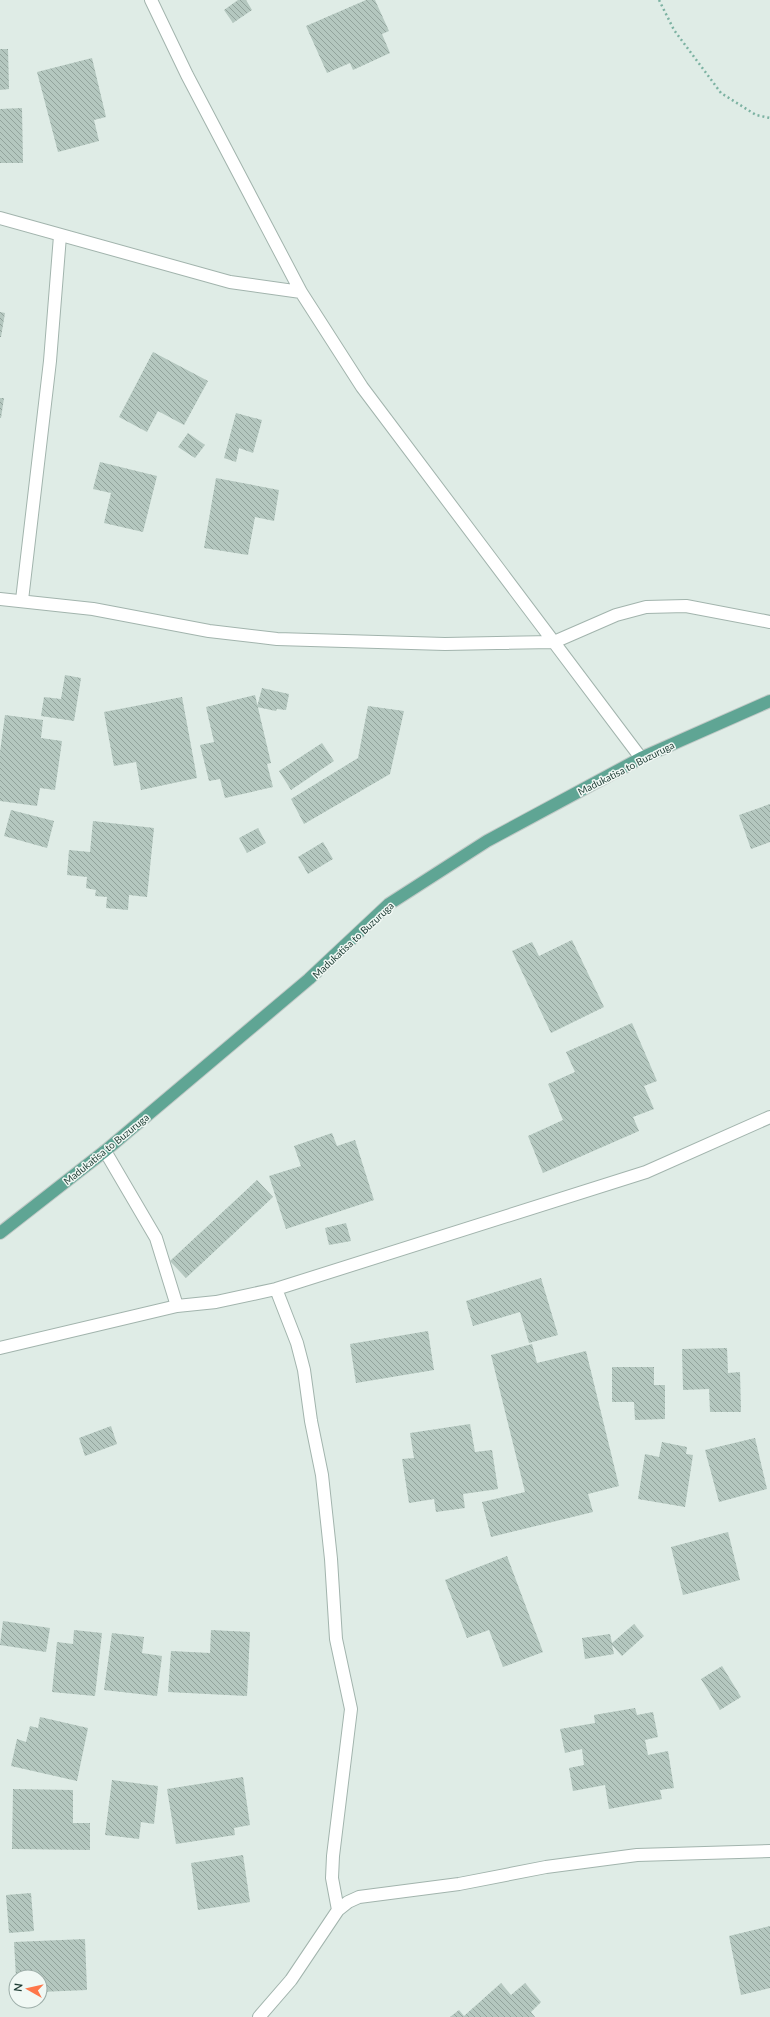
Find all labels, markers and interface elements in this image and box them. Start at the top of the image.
street label: Madukatisa to Buzuruga [576,738,676,798]
street label: Madukatisa to Buzuruga [310,899,396,981]
street label: Madukatisa to Buzuruga [61,1111,151,1187]
north arrow [8,1969,48,2009]
text: N [11,1982,25,1993]

